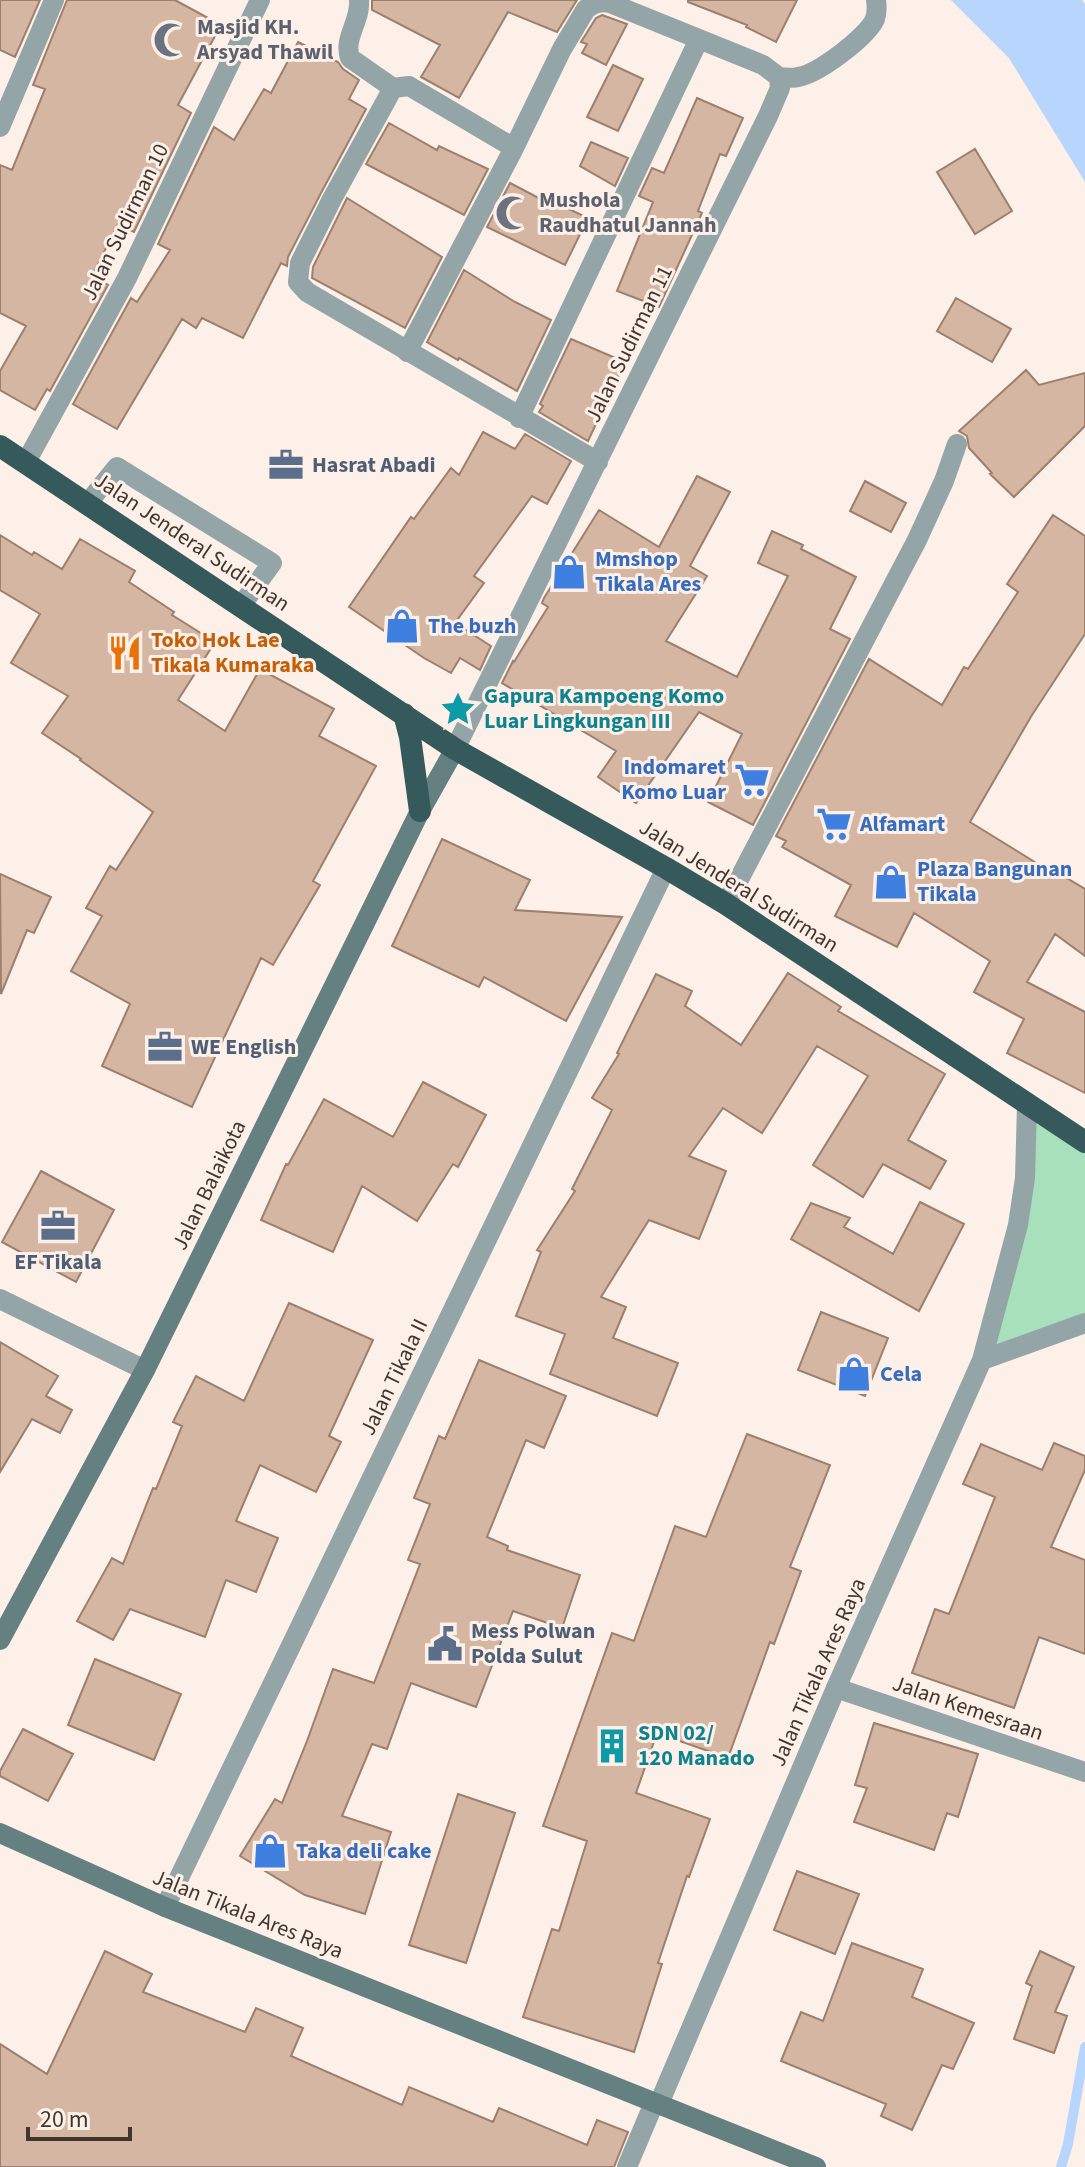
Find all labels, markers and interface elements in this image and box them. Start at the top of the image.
place label: Masjid KH. Arsyad Thawil [196,11,334,68]
mosque icon: Masjid KH. Arsyad Thawil [152,21,190,59]
street label: Jalan Sudirman 10 [73,138,177,306]
place label: Mushola Raudhatul Jannah [539,184,717,241]
mosque icon: Mushola Raudhatul Jannah [494,194,532,232]
street label: Jalan Sudirman 11 [577,260,681,428]
office icon: Hasrat Abadi [267,446,305,484]
place label: Hasrat Abadi [312,449,436,481]
street label: Jalan Jenderal Sudirman [88,464,296,620]
place label: Mmshop Tikala Ares [595,543,702,600]
shop icon: Mmshop Tikala Ares [550,553,588,591]
shop icon: The buzh [383,607,421,645]
place label: The buzh [428,610,516,642]
place label: Toko Hok Lae Tikala Kumaraka [151,624,314,681]
restaurant icon: Toko Hok Lae Tikala Kumaraka [106,634,144,672]
place label: Gapura Kampoeng Komo Luar Lingkungan III [484,680,724,737]
place icon: Gapura Kampoeng Komo Luar Lingkungan III [439,690,477,728]
place label: Indomaret Komo Luar [621,751,727,808]
supermarket icon: Indomaret Komo Luar [733,761,771,799]
supermarket icon: Alfamart [815,805,853,843]
place label: Alfamart [859,808,946,840]
street label: Jalan Jenderal Sudirman [633,812,845,960]
place label: Plaza Bangunan Tikala [917,853,1072,910]
shop icon: Plaza Bangunan Tikala [872,863,910,901]
office icon: WE English [146,1028,184,1066]
place label: WE English [191,1031,296,1063]
street label: Jalan Balaikota [164,1115,254,1255]
office icon: EF Tikala [39,1207,77,1245]
place label: EF Tikala [14,1246,102,1278]
street label: Jalan Tikala II [352,1313,436,1441]
shop icon: Cela [835,1355,873,1393]
place label: Cela [880,1358,922,1390]
street label: Jalan Tikala Ares Raya [762,1573,874,1771]
place label: Mess Polwan Polda Sulut [471,1615,595,1672]
public building icon: Mess Polwan Polda Sulut [426,1625,464,1663]
street label: Jalan Kemesraan [888,1667,1048,1749]
place label: SDN 02/ 120 Manado [638,1717,755,1774]
building icon: SDN 02/ 120 Manado [593,1727,631,1765]
shop icon: Taka deli cake [251,1832,289,1870]
place label: Taka deli cake [296,1835,432,1867]
street label: Jalan Tikala Ares Raya [148,1861,348,1967]
scale bar [28,2091,130,2141]
text: 20 m [40,2102,89,2137]

